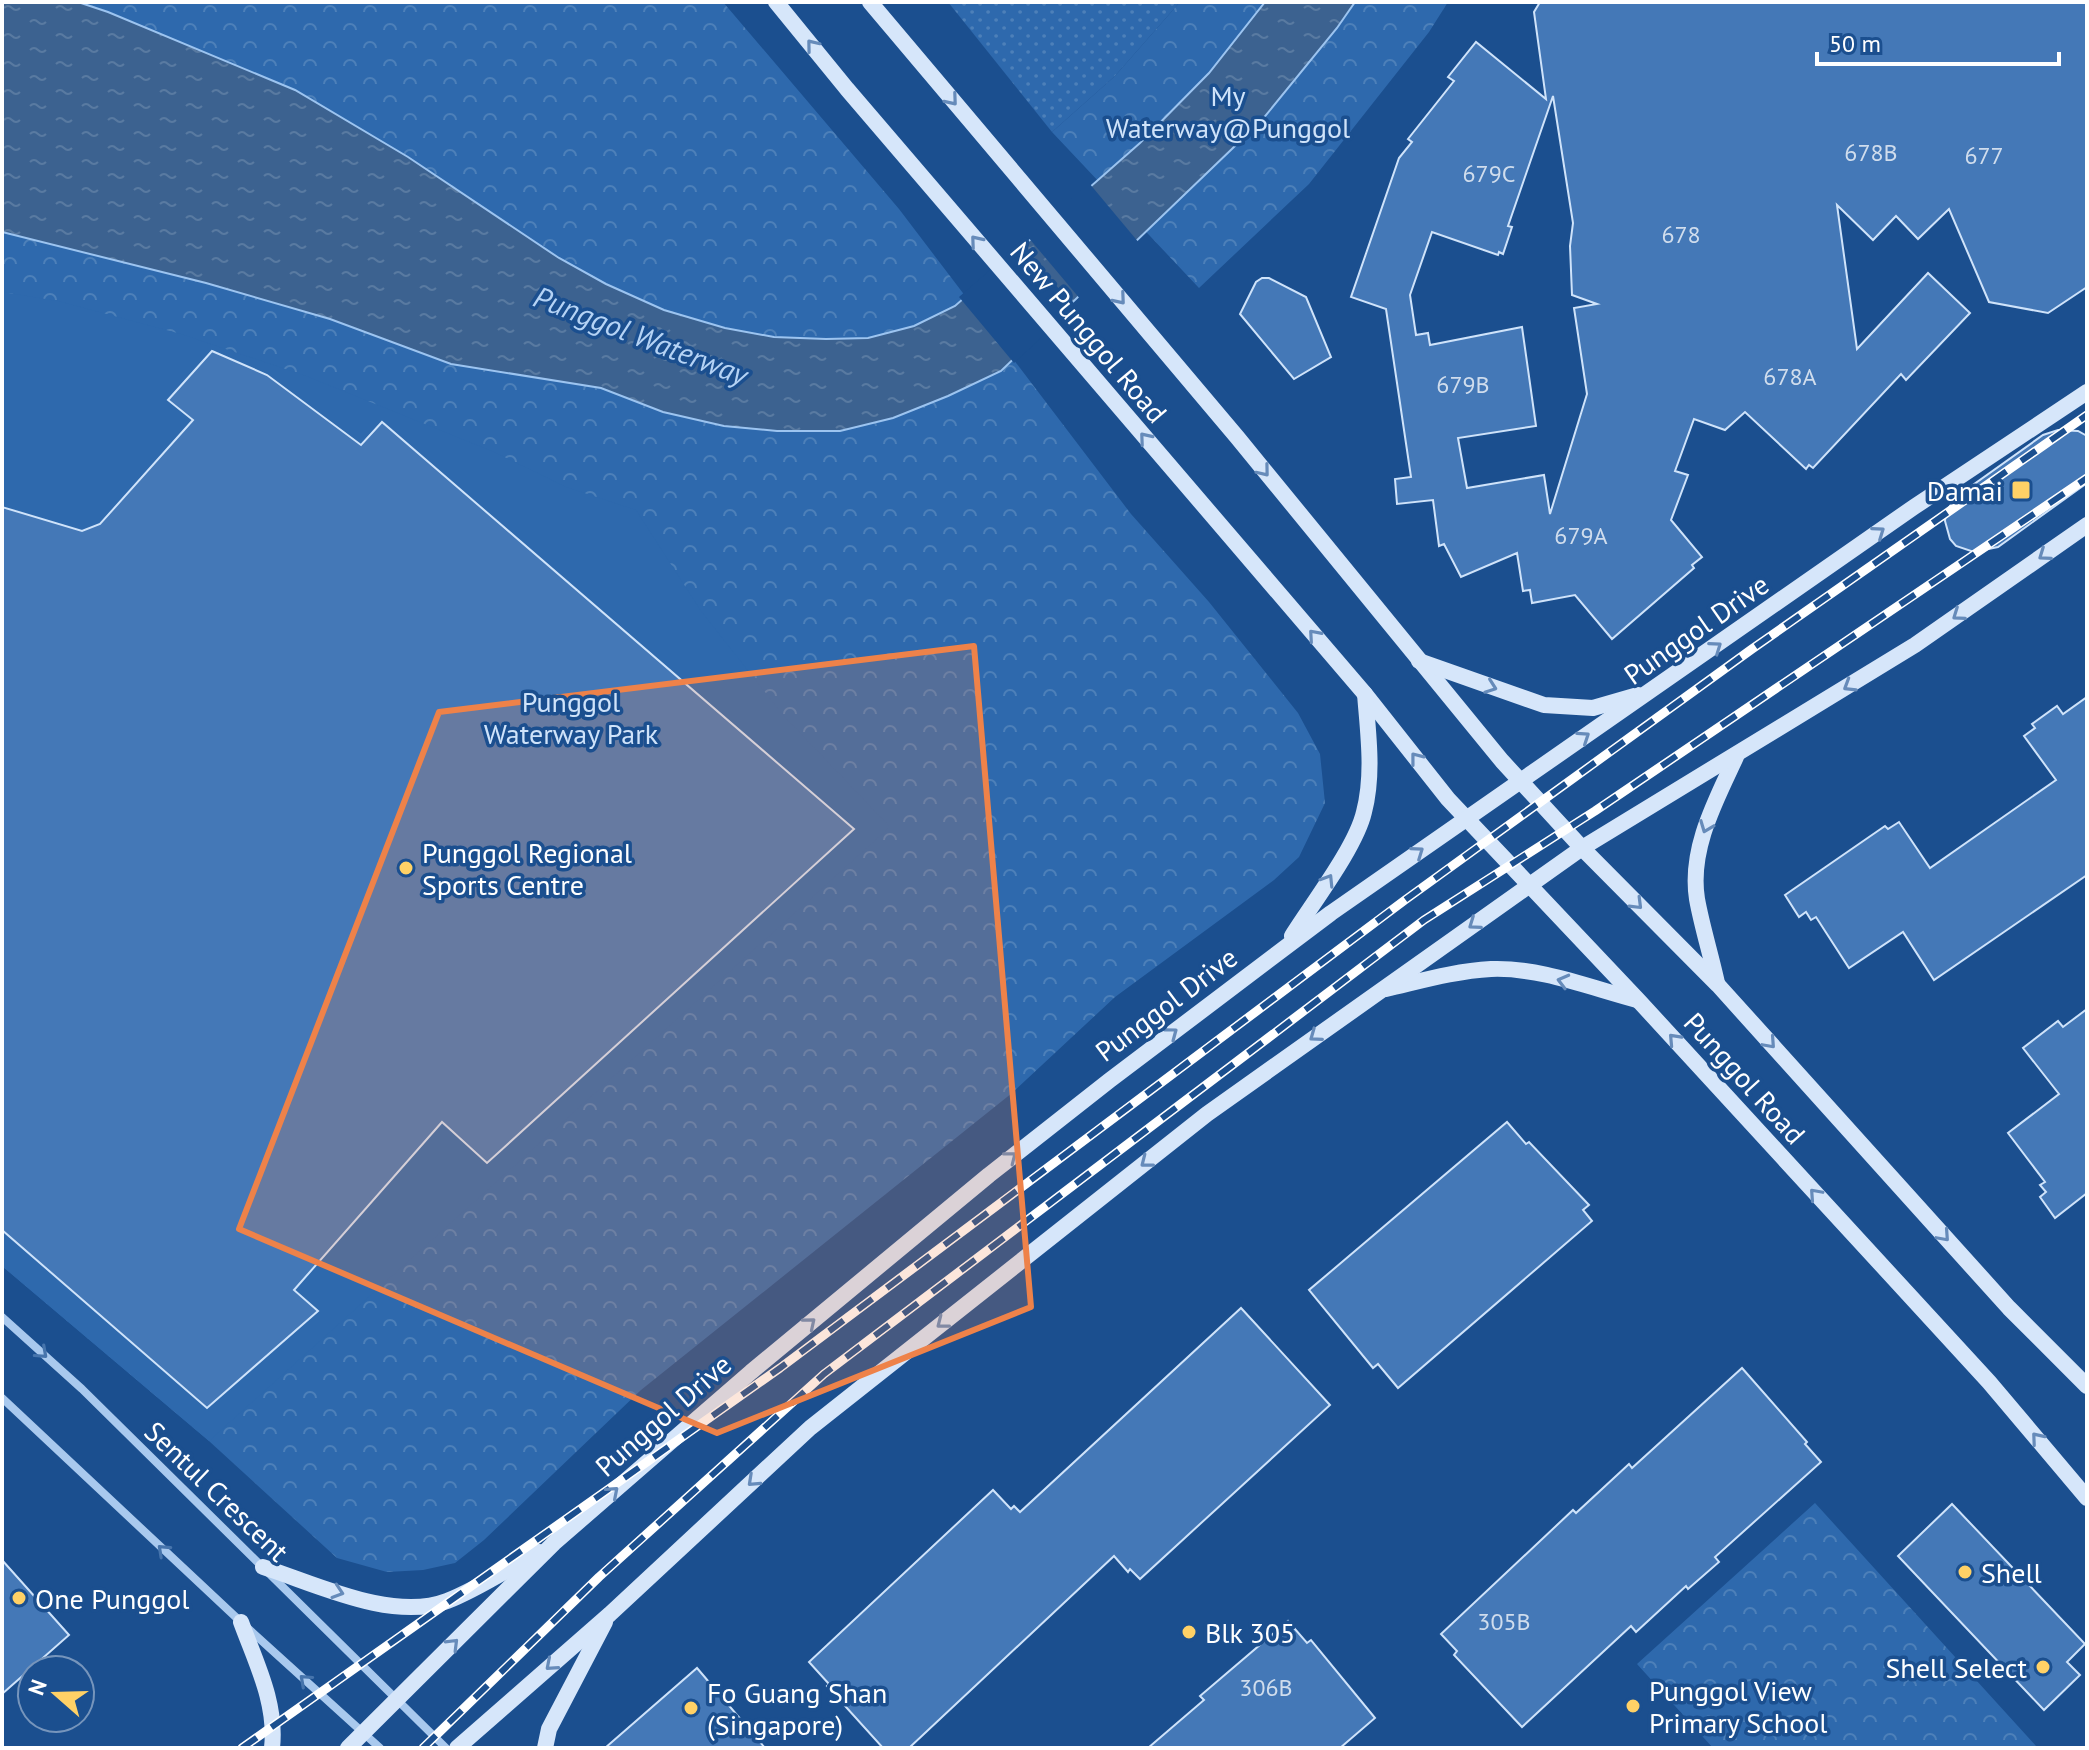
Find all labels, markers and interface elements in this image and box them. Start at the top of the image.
scale bar [1817,16,2059,66]
text: 50 m [1829,28,1881,59]
one-way arrow [807,40,822,55]
park label: My Waterway@Punggol [1106,77,1350,146]
one-way arrow [942,91,957,106]
house number: 678B [1844,137,1898,168]
house number: 677 [1964,140,2004,171]
house number: 679C [1463,158,1515,189]
house number: 678 [1661,219,1701,250]
street label: New Punggol Road [1002,234,1176,430]
one-way arrow [972,235,986,250]
water label: Punggol Waterway [528,276,755,394]
one-way arrow [1110,290,1125,304]
house number: 678A [1763,361,1817,392]
house number: 679B [1436,369,1490,400]
one-way arrow [1140,433,1155,448]
one-way arrow [1254,462,1269,476]
place label: Damai [1927,472,2003,509]
marker: Damai [2010,479,2032,501]
house number: 679A [1554,520,1608,551]
one-way arrow [1871,527,1885,542]
one-way arrow [2038,545,2052,560]
street label: Punggol Drive [1616,566,1776,692]
one-way arrow [1952,605,1966,620]
one-way arrow [1309,630,1324,645]
one-way arrow [1707,642,1721,657]
one-way arrow [1843,676,1858,691]
one-way arrow [1483,677,1497,694]
park label: Punggol Waterway Park [484,683,659,752]
one-way arrow [1576,732,1590,747]
one-way arrow [1411,753,1426,768]
one-way arrow [1699,819,1716,833]
place label: Punggol Regional Sports Centre [422,834,632,903]
one-way arrow [1409,847,1423,862]
marker: Punggol Regional Sports Centre [397,859,415,877]
one-way arrow [1318,874,1333,888]
one-way arrow [1628,895,1642,909]
one-way arrow [1469,914,1483,929]
street label: Punggol Drive [1088,939,1244,1069]
one-way arrow [1557,973,1571,990]
street label: Punggol Road [1676,1004,1814,1152]
one-way arrow [1310,1026,1324,1041]
one-way arrow [1163,1028,1178,1042]
one-way arrow [1668,1034,1683,1048]
one-way arrow [1760,1034,1775,1049]
one-way arrow [1141,1152,1155,1167]
one-way arrow [1002,1153,1017,1167]
one-way arrow [1811,1188,1825,1203]
one-way arrow [1934,1227,1949,1242]
one-way arrow [936,1313,951,1327]
one-way arrow [801,1318,816,1333]
one-way arrow [33,1343,48,1358]
street label: Punggol Drive [587,1346,739,1484]
street label: Sentul Crescent [137,1413,297,1570]
one-way arrow [2032,1433,2047,1447]
one-way arrow [747,1471,762,1485]
one-way arrow [604,1487,618,1502]
one-way arrow [158,1545,173,1559]
place label: Shell [1981,1554,2042,1591]
marker: Shell [1956,1563,1974,1581]
place label: One Punggol [35,1580,190,1617]
one-way arrow [330,1582,344,1598]
marker: One Punggol [10,1589,28,1607]
house number: 305B [1477,1606,1531,1637]
place label: Blk 305 [1205,1614,1295,1651]
marker: Blk 305 [1180,1623,1198,1641]
one-way arrow [444,1639,458,1653]
place label: Shell Select [1885,1649,2028,1686]
north arrow [16,1654,96,1734]
one-way arrow [546,1656,561,1670]
marker: Shell Select [2034,1658,2052,1676]
house number: 306B [1239,1672,1293,1703]
place label: Punggol View Primary School [1649,1672,1827,1741]
place label: Fo Guang Shan (Singapore) [707,1674,887,1743]
text: N [22,1676,53,1699]
one-way arrow [300,1676,315,1690]
marker: Punggol View Primary School [1624,1697,1642,1715]
marker: Fo Guang Shan (Singapore) [682,1699,700,1717]

